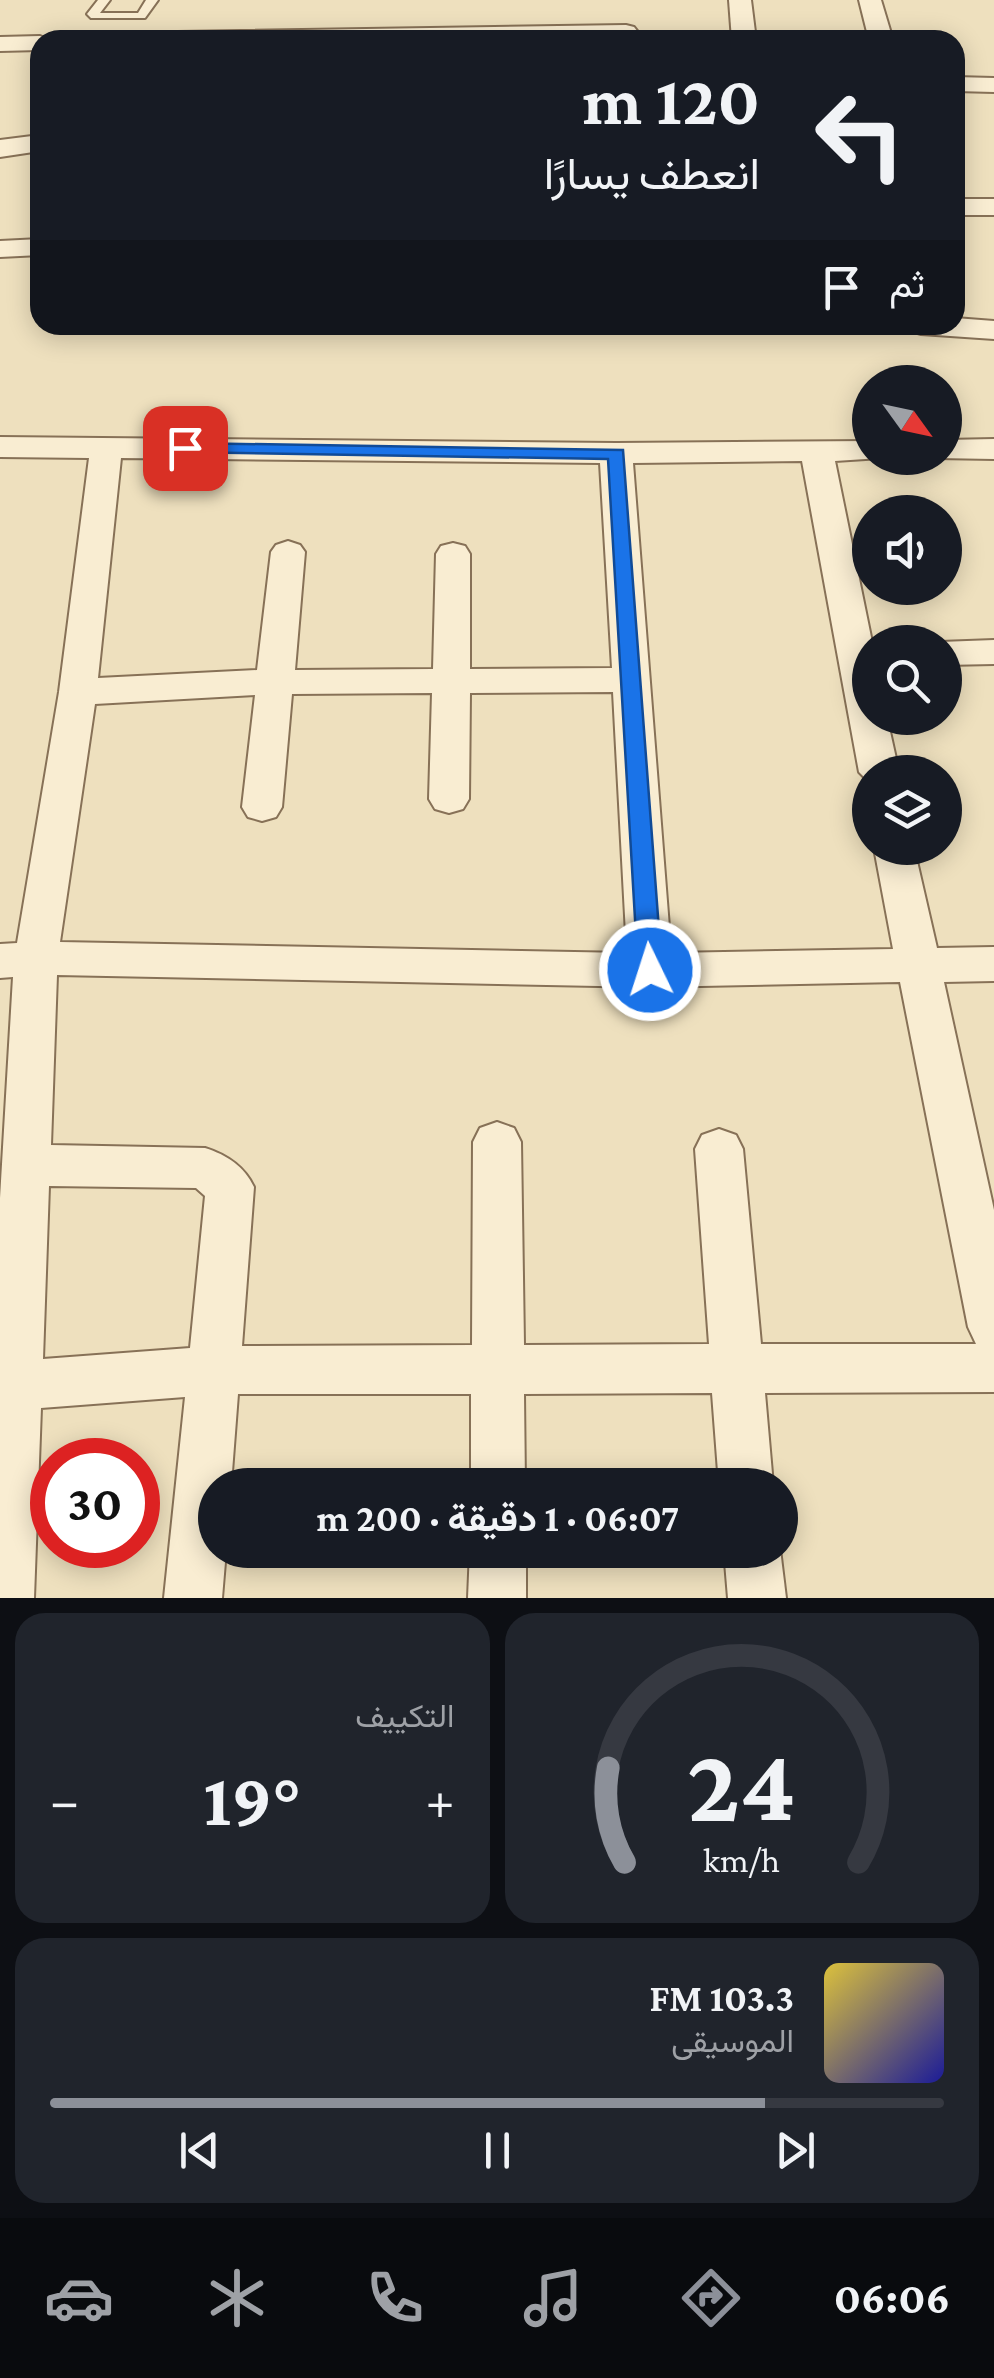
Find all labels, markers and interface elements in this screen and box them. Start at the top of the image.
text: 120 m [583,61,760,139]
icon: left [795,70,925,200]
text: انعطف يسارًا [544,149,760,199]
icon: arrive [814,260,869,315]
text: ثم [889,263,925,305]
north arrow [852,365,962,475]
map controls [852,365,962,865]
pin [143,406,228,491]
icon: arrive [158,421,213,476]
button: sound [852,495,962,605]
button: search [852,625,962,735]
button: layers [852,755,962,865]
position arrow [598,918,702,1022]
speed limit sign: 30 [30,1438,160,1568]
text: 06:07 · 1 دقيقة · 200 m [317,1497,679,1539]
text: التكييف [355,1698,455,1734]
text: 24 [687,1727,796,1842]
text: 19° [203,1758,301,1841]
text: − [50,1770,79,1831]
text: + [425,1770,454,1831]
text: km/h [703,1840,780,1880]
text: 103.3 FM [649,1977,794,2019]
text: الموسيقى [671,2023,794,2059]
icon: previous [172,2123,227,2178]
icon: pause [470,2123,525,2178]
icon: next [768,2123,823,2178]
icon: car [44,2263,114,2333]
icon: climate [202,2263,272,2333]
icon: phone [360,2263,430,2333]
icon: music [518,2263,588,2333]
icon: directions [676,2263,746,2333]
text: 06:06 [834,2273,950,2323]

